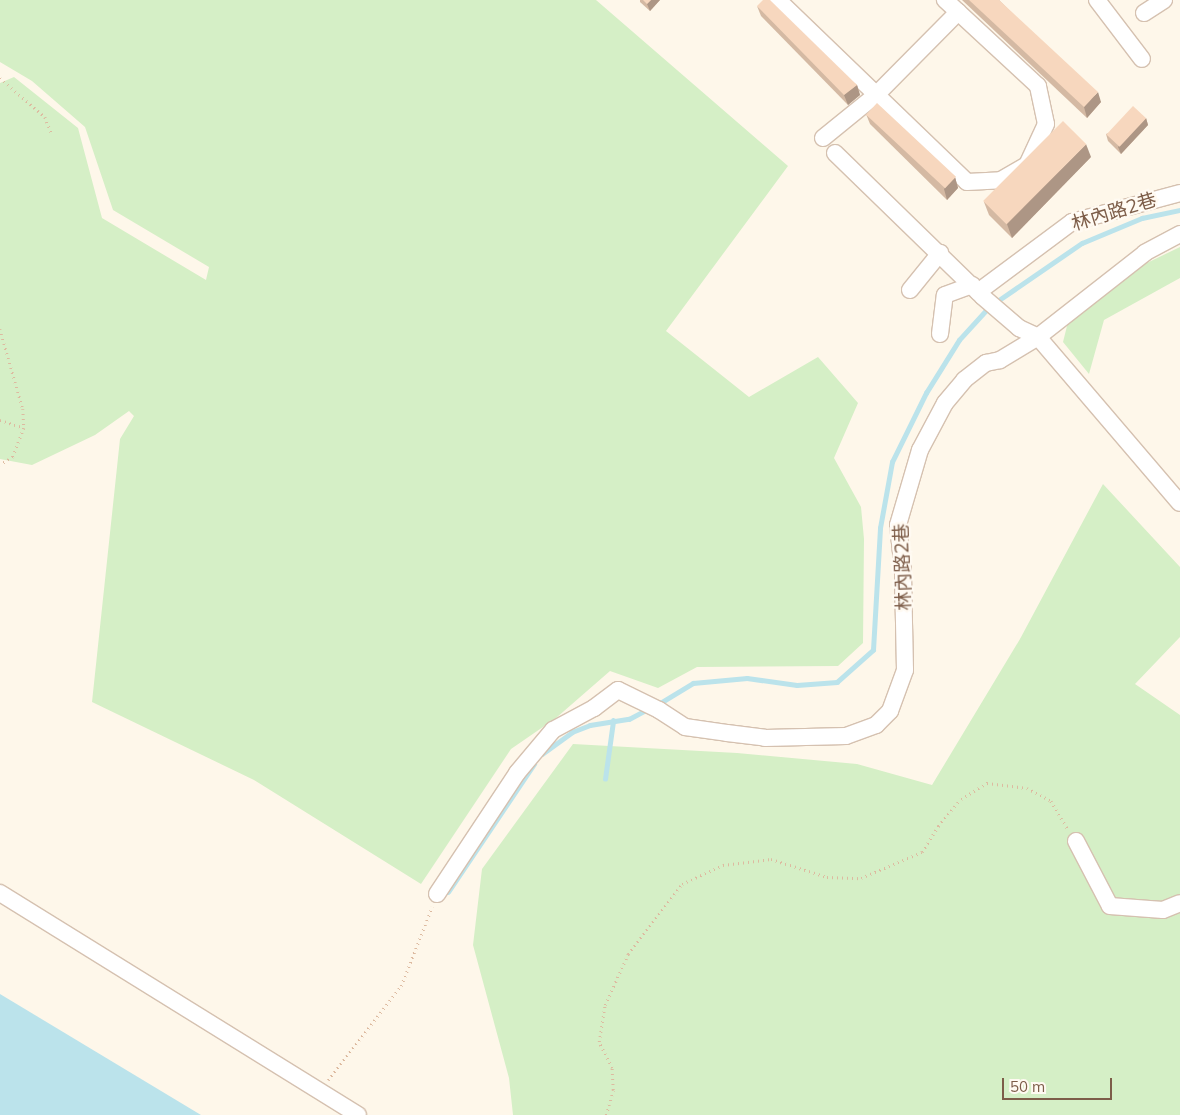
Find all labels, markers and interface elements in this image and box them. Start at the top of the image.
street label: 林內路2巷 [1069,188,1159,236]
street label: 林內路2巷 [890,523,916,611]
scale bar [1005,1068,1115,1100]
text: 50 m [1010,1077,1045,1096]

